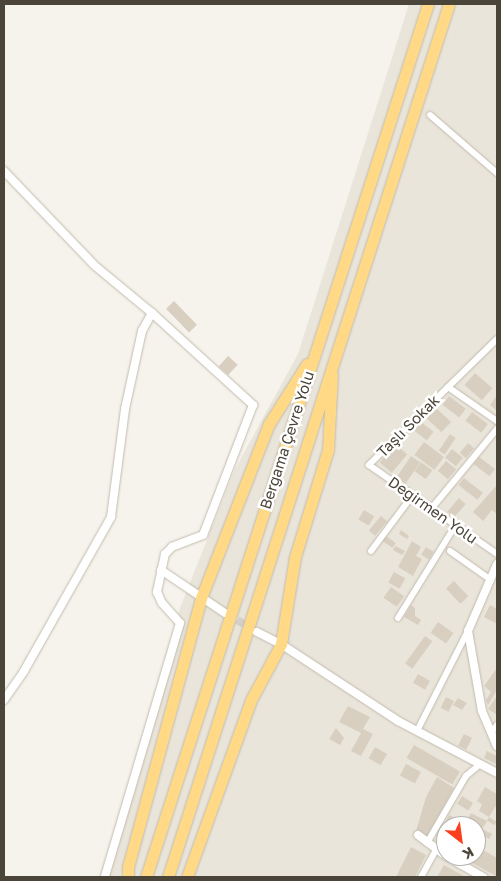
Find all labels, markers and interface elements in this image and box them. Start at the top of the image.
street label: Bergama Çevre Yolu [256,369,318,511]
street label: Taşlı Sokak [373,391,443,461]
street label: Değirmen Yolu [385,473,481,547]
north arrow [436,816,486,866]
text: K [460,844,477,863]

